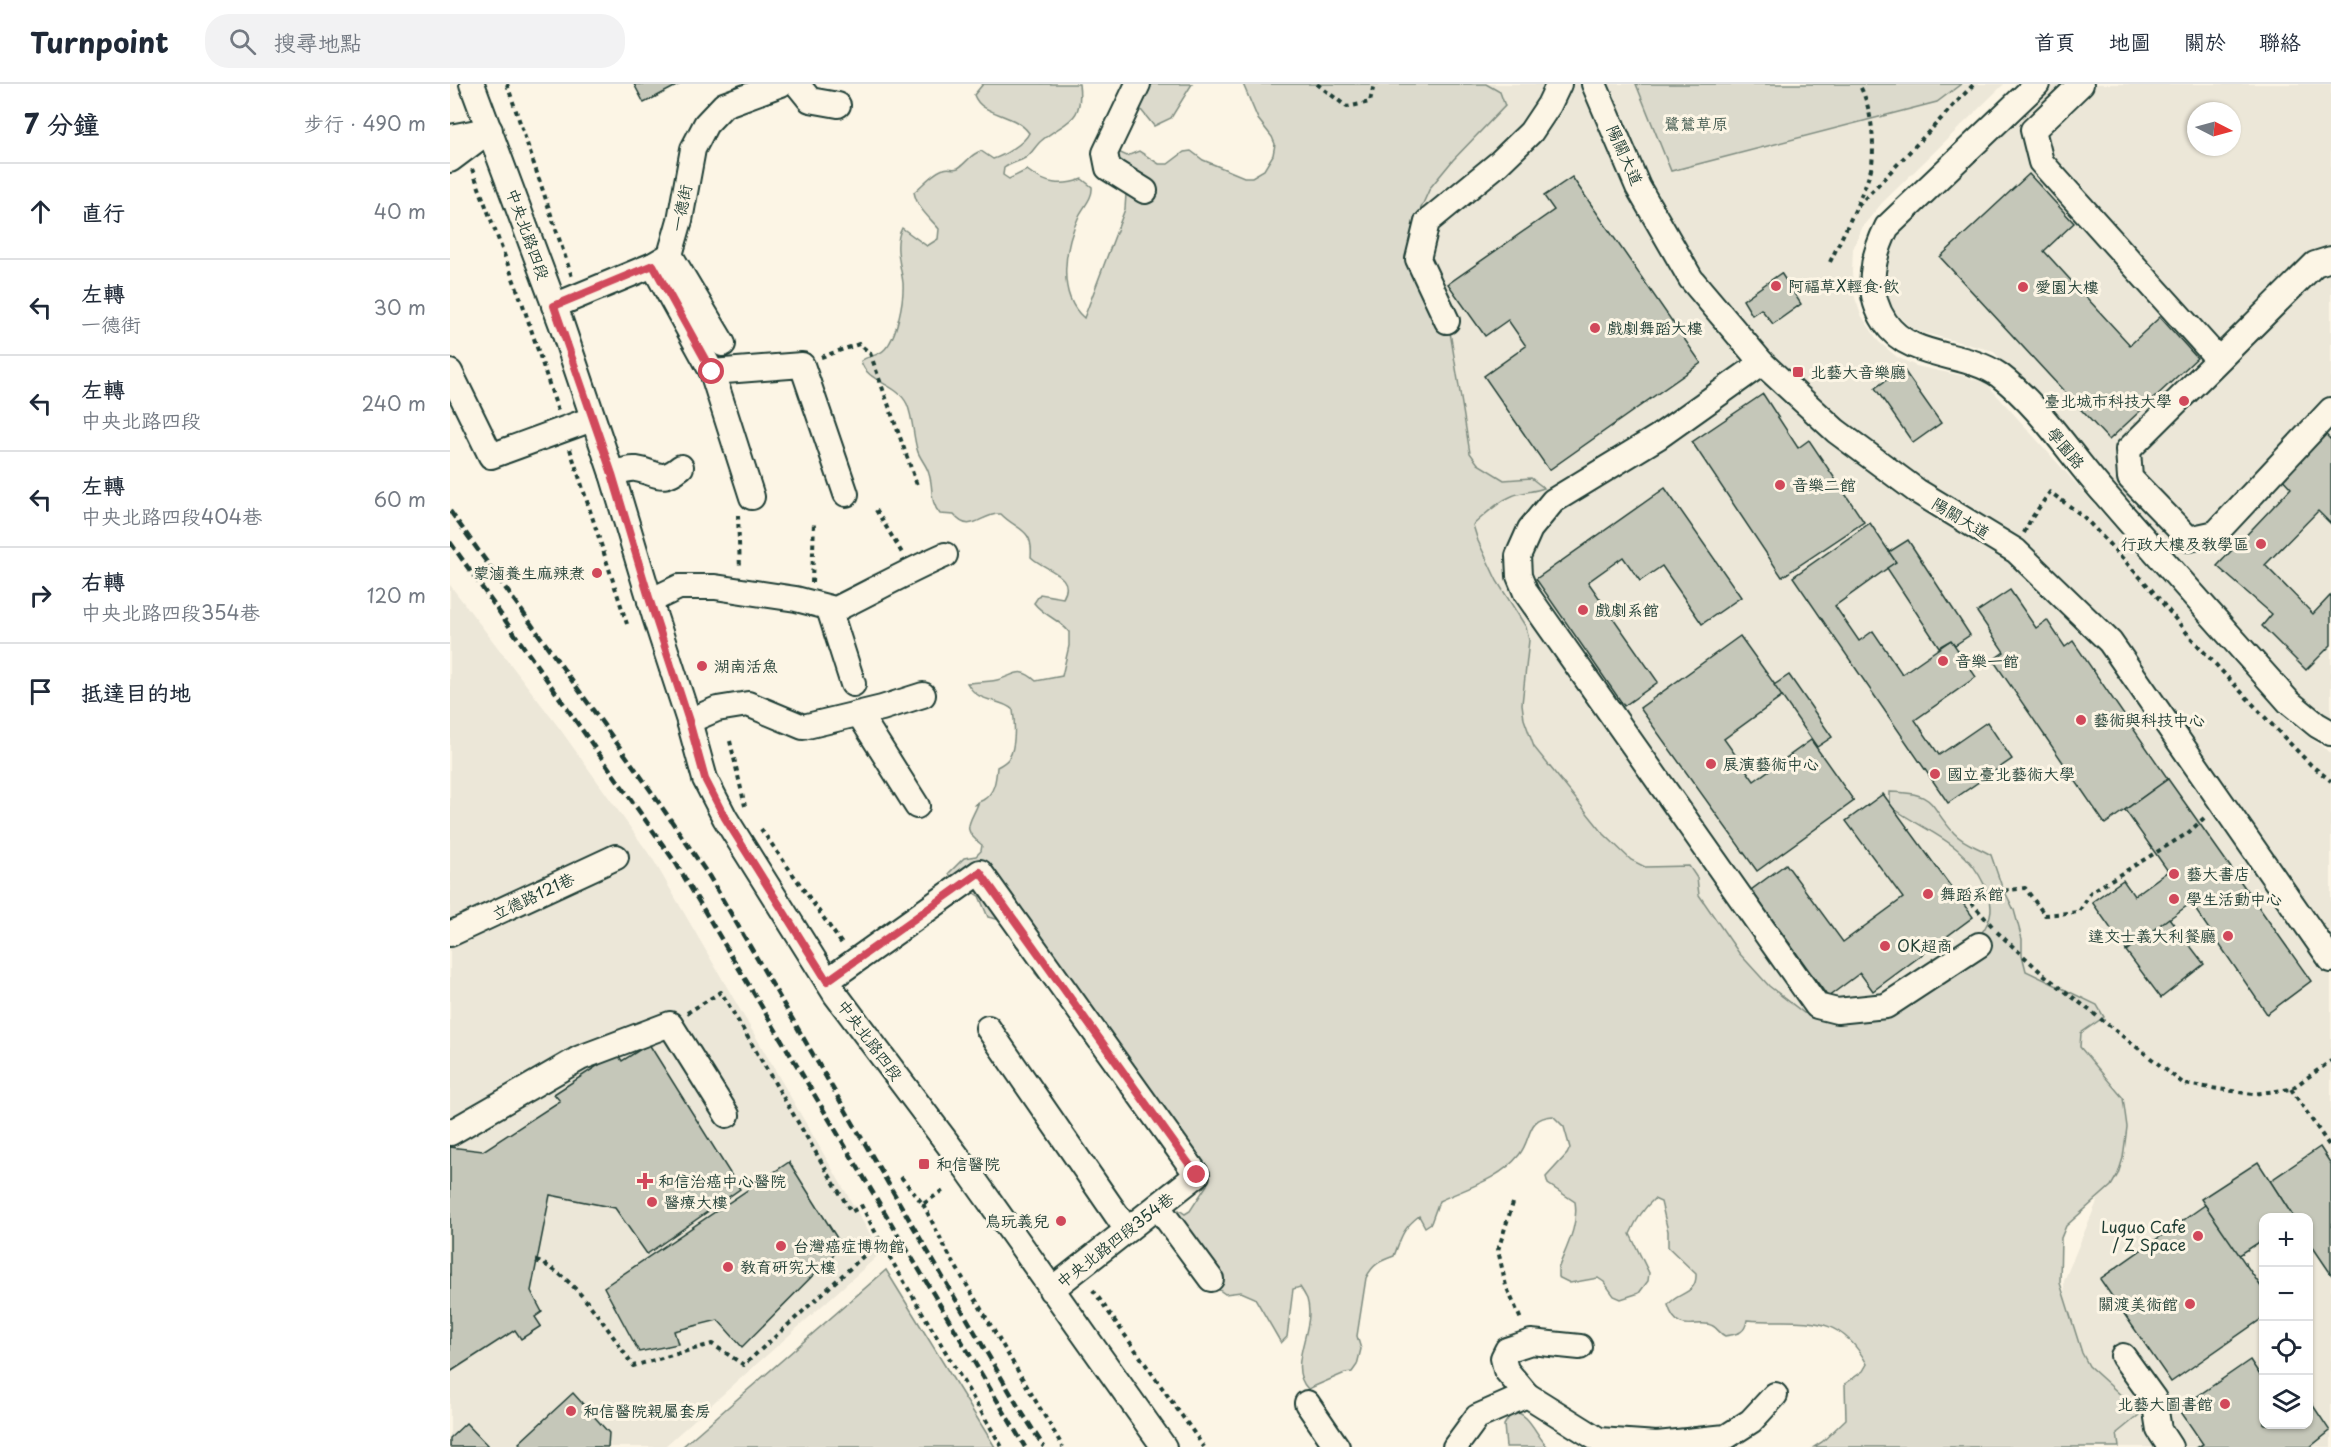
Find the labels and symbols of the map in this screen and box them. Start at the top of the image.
north arrow [2187,102,2241,156]
park label: 鷺鷥草原 [1664,111,1728,135]
street label: 陽關大道 [1602,120,1650,189]
street label: 一德街 [663,182,697,234]
street label: 中央北路四段 [501,184,557,283]
place label: 阿福草X輕食·飲 [1788,273,1899,297]
place label: 愛園大樓 [2035,274,2099,298]
marker: 阿福草X輕食·飲 [1769,279,1783,293]
marker: 愛園大樓 [2016,280,2030,294]
place label: 戲劇舞蹈大樓 [1607,315,1703,339]
marker: 戲劇舞蹈大樓 [1588,321,1602,335]
route start [698,358,724,384]
place label: 北藝大音樂廳 [1810,359,1906,383]
marker: 北藝大音樂廳 [1791,365,1805,379]
place label: 臺北城市科技大學 [2044,388,2172,412]
marker: 臺北城市科技大學 [2177,394,2191,408]
street label: 學園路 [2042,421,2091,473]
place label: 音樂二館 [1792,472,1856,496]
marker: 音樂二館 [1773,478,1787,492]
street label: 陽關大道 [1928,490,1995,544]
place label: 行政大樓及教學區 [2121,531,2249,555]
marker: 行政大樓及教學區 [2254,537,2268,551]
place label: 蒙滷養生麻辣煮 [473,560,585,584]
marker: 蒙滷養生麻辣煮 [590,566,604,580]
place label: 戲劇系館 [1595,597,1659,621]
marker: 戲劇系館 [1576,603,1590,617]
place label: 音樂一館 [1955,648,2019,672]
place label: 湖南活魚 [714,653,778,677]
marker: 音樂一館 [1936,654,1950,668]
marker: 湖南活魚 [695,659,709,673]
place label: 藝術與科技中心 [2093,707,2205,731]
marker: 藝術與科技中心 [2074,713,2088,727]
place label: 展演藝術中心 [1723,751,1819,775]
marker: 展演藝術中心 [1704,757,1718,771]
place label: 國立臺北藝術大學 [1947,761,2075,785]
marker: 國立臺北藝術大學 [1928,767,1942,781]
place label: 藝大書店 [2186,861,2250,885]
street label: 立德路121巷 [487,866,578,925]
marker: 藝大書店 [2167,867,2181,881]
place label: 舞蹈系館 [1940,881,2004,905]
place label: 學生活動中心 [2186,886,2282,910]
marker: 舞蹈系館 [1921,887,1935,901]
marker: 學生活動中心 [2167,892,2181,906]
place label: 達文士義大利餐廳 [2088,923,2216,947]
marker: 達文士義大利餐廳 [2221,929,2235,943]
place label: OK超商 [1897,933,1953,957]
marker: OK超商 [1878,939,1892,953]
street label: 中央北路四段 [832,994,909,1085]
place label: 和信醫院 [936,1151,1000,1175]
marker: 和信醫院 [917,1157,931,1171]
route end [1183,1161,1209,1187]
place label: 和信治癌中心醫院 [658,1168,786,1192]
marker: 和信治癌中心醫院 [636,1172,654,1190]
street label: 中央北路四段354巷 [1051,1186,1178,1293]
place label: 醫療大樓 [664,1189,728,1213]
marker: 醫療大樓 [645,1195,659,1209]
place label: 鳥玩義兒 [985,1208,1049,1232]
marker: 鳥玩義兒 [1054,1214,1068,1228]
place label: Luguo Cafe / Z Space [2101,1214,2186,1256]
marker: Luguo Cafe / Z Space [2191,1229,2205,1243]
place label: 台灣癌症博物館 [793,1233,905,1257]
marker: 台灣癌症博物館 [774,1239,788,1253]
place label: 教育研究大樓 [740,1254,836,1278]
marker: 教育研究大樓 [721,1260,735,1274]
place label: 關渡美術館 [2098,1291,2178,1315]
marker: 關渡美術館 [2183,1297,2197,1311]
place label: 北藝大圖書館 [2117,1391,2213,1415]
marker: 北藝大圖書館 [2218,1397,2232,1411]
place label: 和信醫院親屬套房 [583,1398,711,1422]
marker: 和信醫院親屬套房 [564,1404,578,1418]

